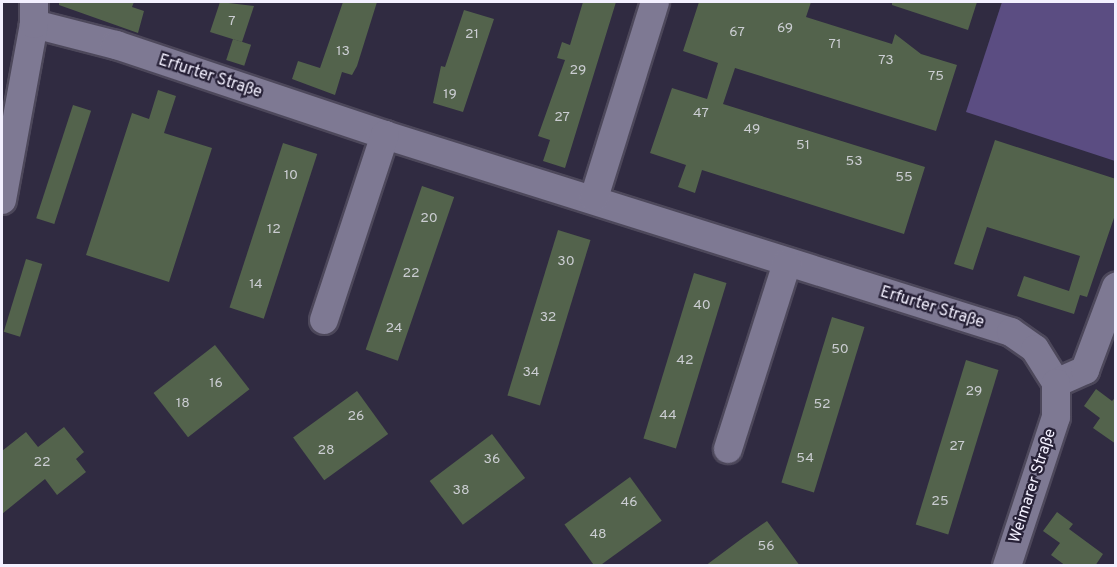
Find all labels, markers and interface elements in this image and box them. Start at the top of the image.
house number: 7 [228,14,236,30]
house number: 69 [777,21,793,37]
house number: 67 [729,25,745,41]
house number: 21 [465,27,479,43]
house number: 71 [829,37,841,53]
house number: 13 [336,44,350,60]
street label: Erfurter Straße [156,51,264,103]
house number: 73 [878,53,894,69]
house number: 29 [570,63,586,79]
house number: 75 [928,69,944,85]
house number: 19 [443,87,457,103]
house number: 47 [693,106,709,122]
house number: 27 [554,110,570,126]
house number: 49 [744,122,760,138]
house number: 51 [796,138,810,154]
house number: 53 [845,154,863,170]
house number: 10 [284,168,298,184]
house number: 55 [895,170,913,186]
house number: 20 [420,211,438,227]
house number: 12 [267,222,281,238]
house number: 30 [557,254,575,270]
house number: 22 [402,266,420,282]
house number: 14 [249,277,263,293]
street label: Erfurter Straße [878,283,986,333]
house number: 40 [693,298,711,314]
house number: 32 [540,310,556,326]
house number: 24 [385,321,403,337]
house number: 50 [831,342,849,358]
house number: 42 [676,353,694,369]
house number: 34 [522,365,540,381]
house number: 16 [209,376,223,392]
house number: 29 [966,384,982,400]
house number: 18 [176,396,190,412]
house number: 52 [813,397,831,413]
house number: 44 [659,408,677,424]
house number: 26 [348,409,364,425]
street label: Weimarer Straße [1005,426,1061,546]
house number: 27 [949,439,965,455]
house number: 28 [317,443,335,459]
house number: 54 [796,451,814,467]
house number: 36 [484,452,500,468]
house number: 22 [33,455,51,471]
house number: 38 [453,483,469,499]
house number: 25 [931,494,949,510]
house number: 46 [620,495,638,511]
house number: 48 [589,527,607,543]
house number: 56 [757,539,775,555]

